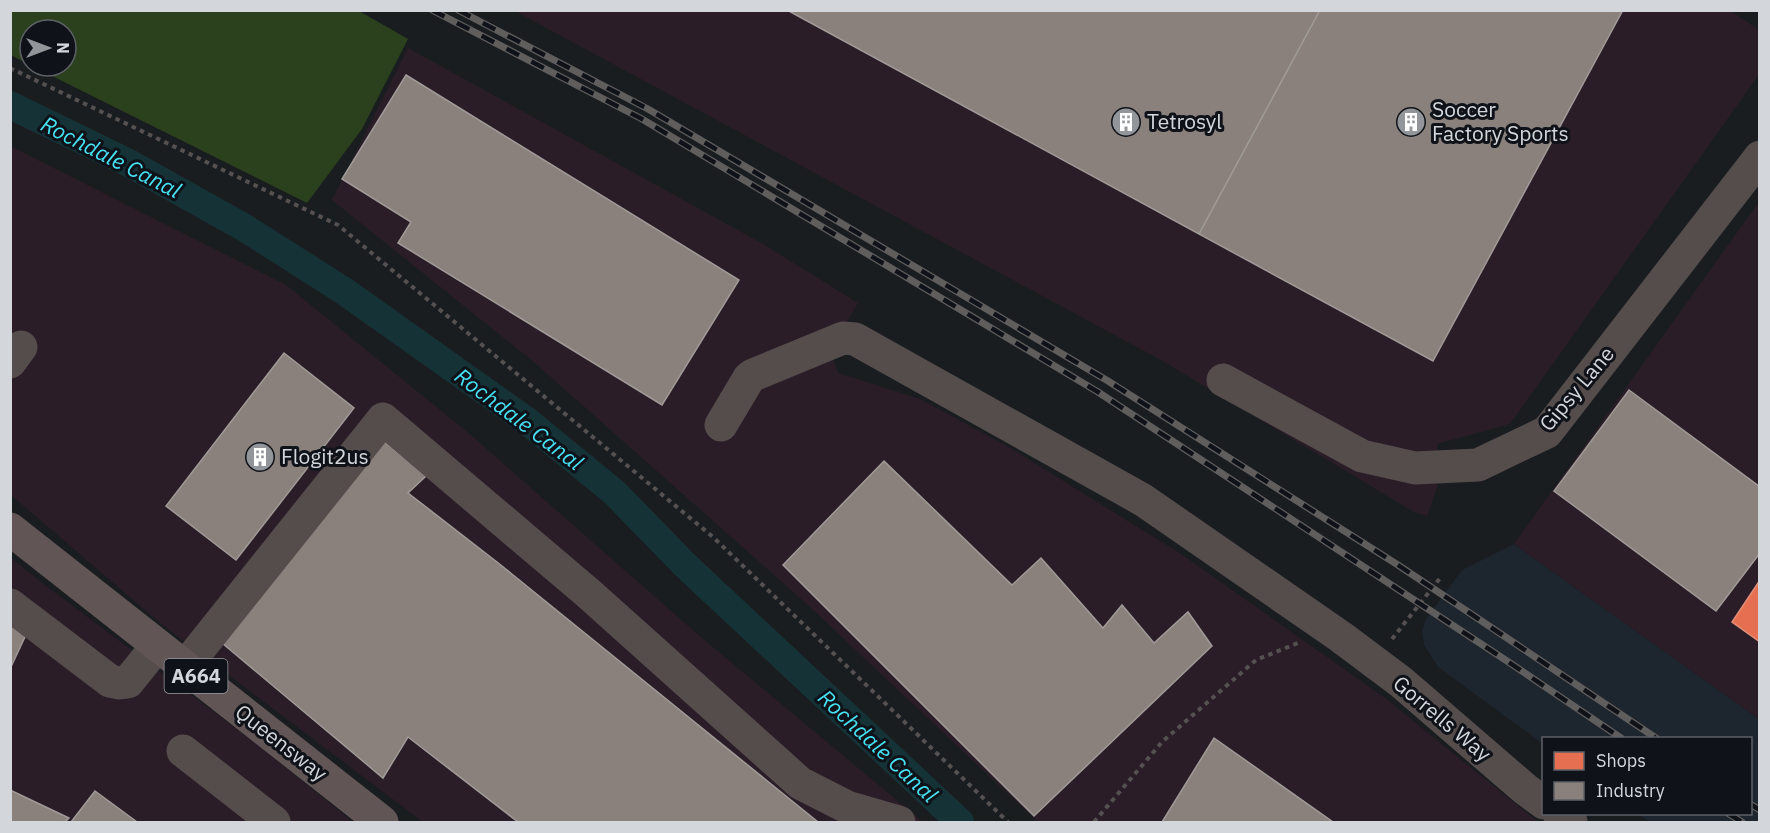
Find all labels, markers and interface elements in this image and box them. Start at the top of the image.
north arrow [18,18,78,78]
text: N [53,42,73,54]
place label: Soccer Factory Sports [1432,95,1569,147]
building icon: Tetrosyl [1110,106,1142,138]
building icon: Soccer Factory Sports [1395,106,1427,138]
place label: Tetrosyl [1147,107,1222,135]
water label: Rochdale Canal [36,109,186,204]
street label: Gipsy Lane [1533,340,1620,437]
water label: Rochdale Canal [449,361,589,476]
building icon: Flogit2us [244,441,276,473]
place label: Flogit2us [281,442,369,470]
road number: A664 [164,659,228,693]
street label: Gorrells Way [1388,669,1498,768]
water label: Rochdale Canal [812,683,944,809]
street label: Queensway [230,698,334,787]
legend [1542,737,1752,815]
text: Shops [1596,749,1646,772]
text: Industry [1596,779,1665,802]

